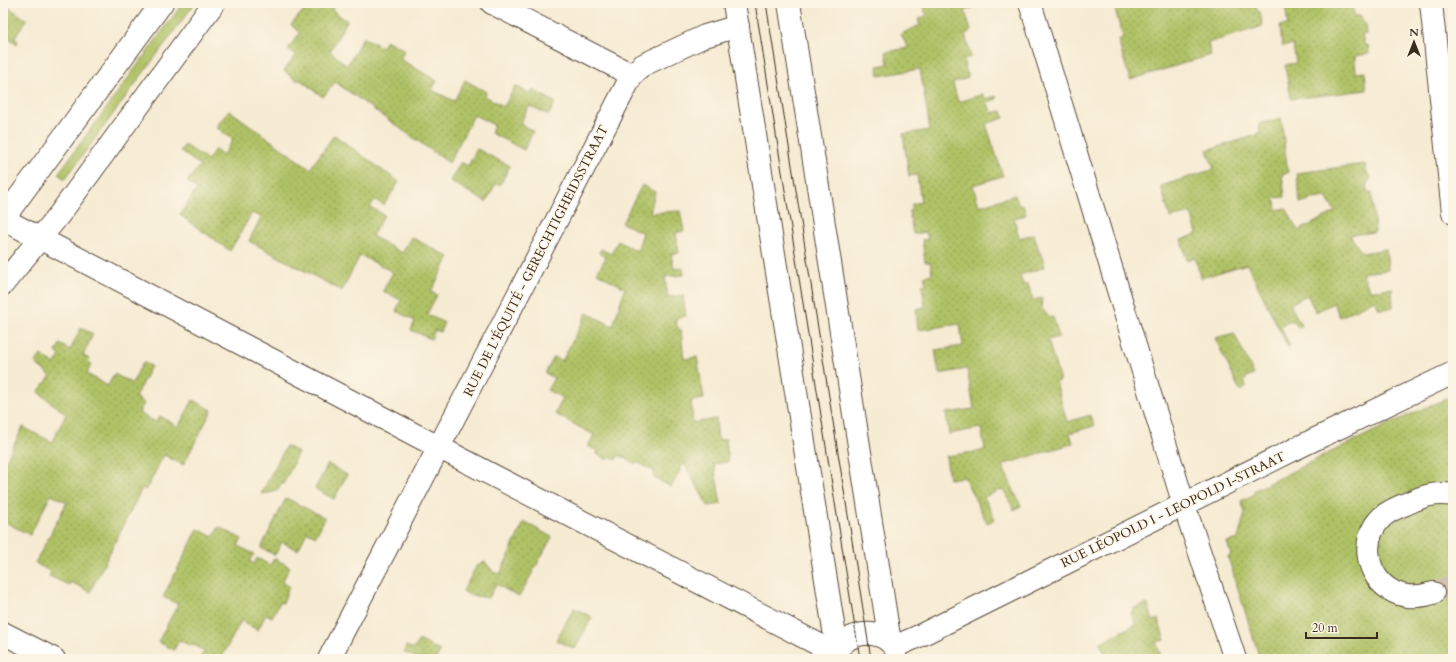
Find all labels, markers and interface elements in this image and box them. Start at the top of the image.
north arrow [1394,22,1434,62]
text: N [1409,25,1419,40]
street label: RUE DE L'ÉQUITÉ - GERECHTIGHEIDSSTRAAT [459,122,613,400]
street label: RUE LÉOPOLD I - LEOPOLD I-STRAAT [1058,447,1289,572]
scale bar [1306,614,1377,640]
text: 20 m [1312,620,1339,636]

